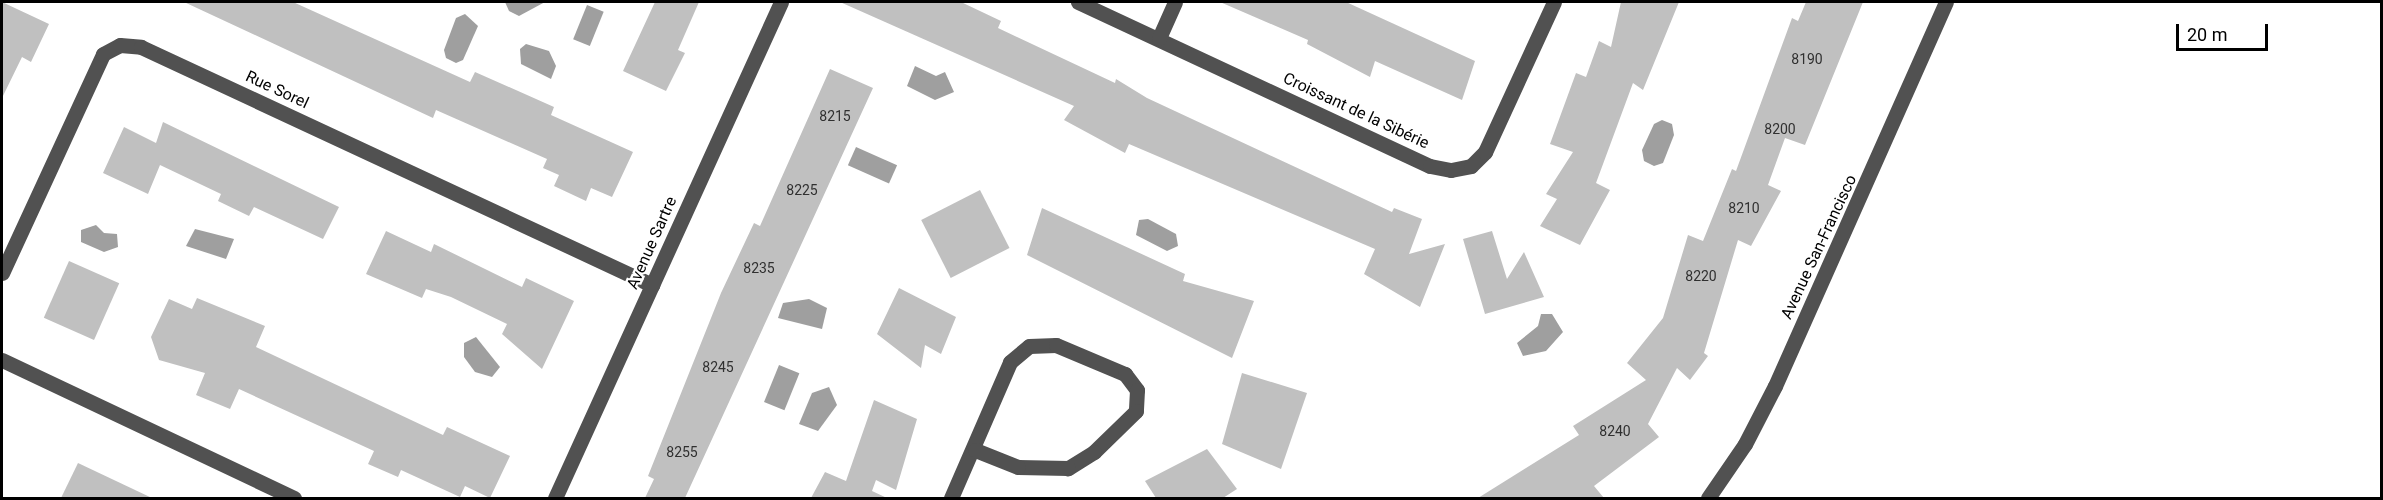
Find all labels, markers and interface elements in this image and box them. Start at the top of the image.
scale bar [2179,12,2270,50]
text: 20 m [2187,24,2227,45]
house number: 8190 [1791,51,1823,67]
street label: Rue Sorel [242,67,312,113]
street label: Croissant de la Sibérie [1280,69,1432,153]
house number: 8215 [819,108,851,124]
house number: 8200 [1764,121,1796,137]
street label: Avenue San-Francisco [1777,172,1861,322]
house number: 8225 [786,182,818,198]
street label: Avenue Sartre [623,194,681,292]
house number: 8210 [1728,200,1760,216]
house number: 8235 [743,260,775,276]
house number: 8220 [1685,268,1717,284]
house number: 8245 [702,359,734,375]
house number: 8240 [1599,423,1631,439]
house number: 8255 [666,444,698,460]

